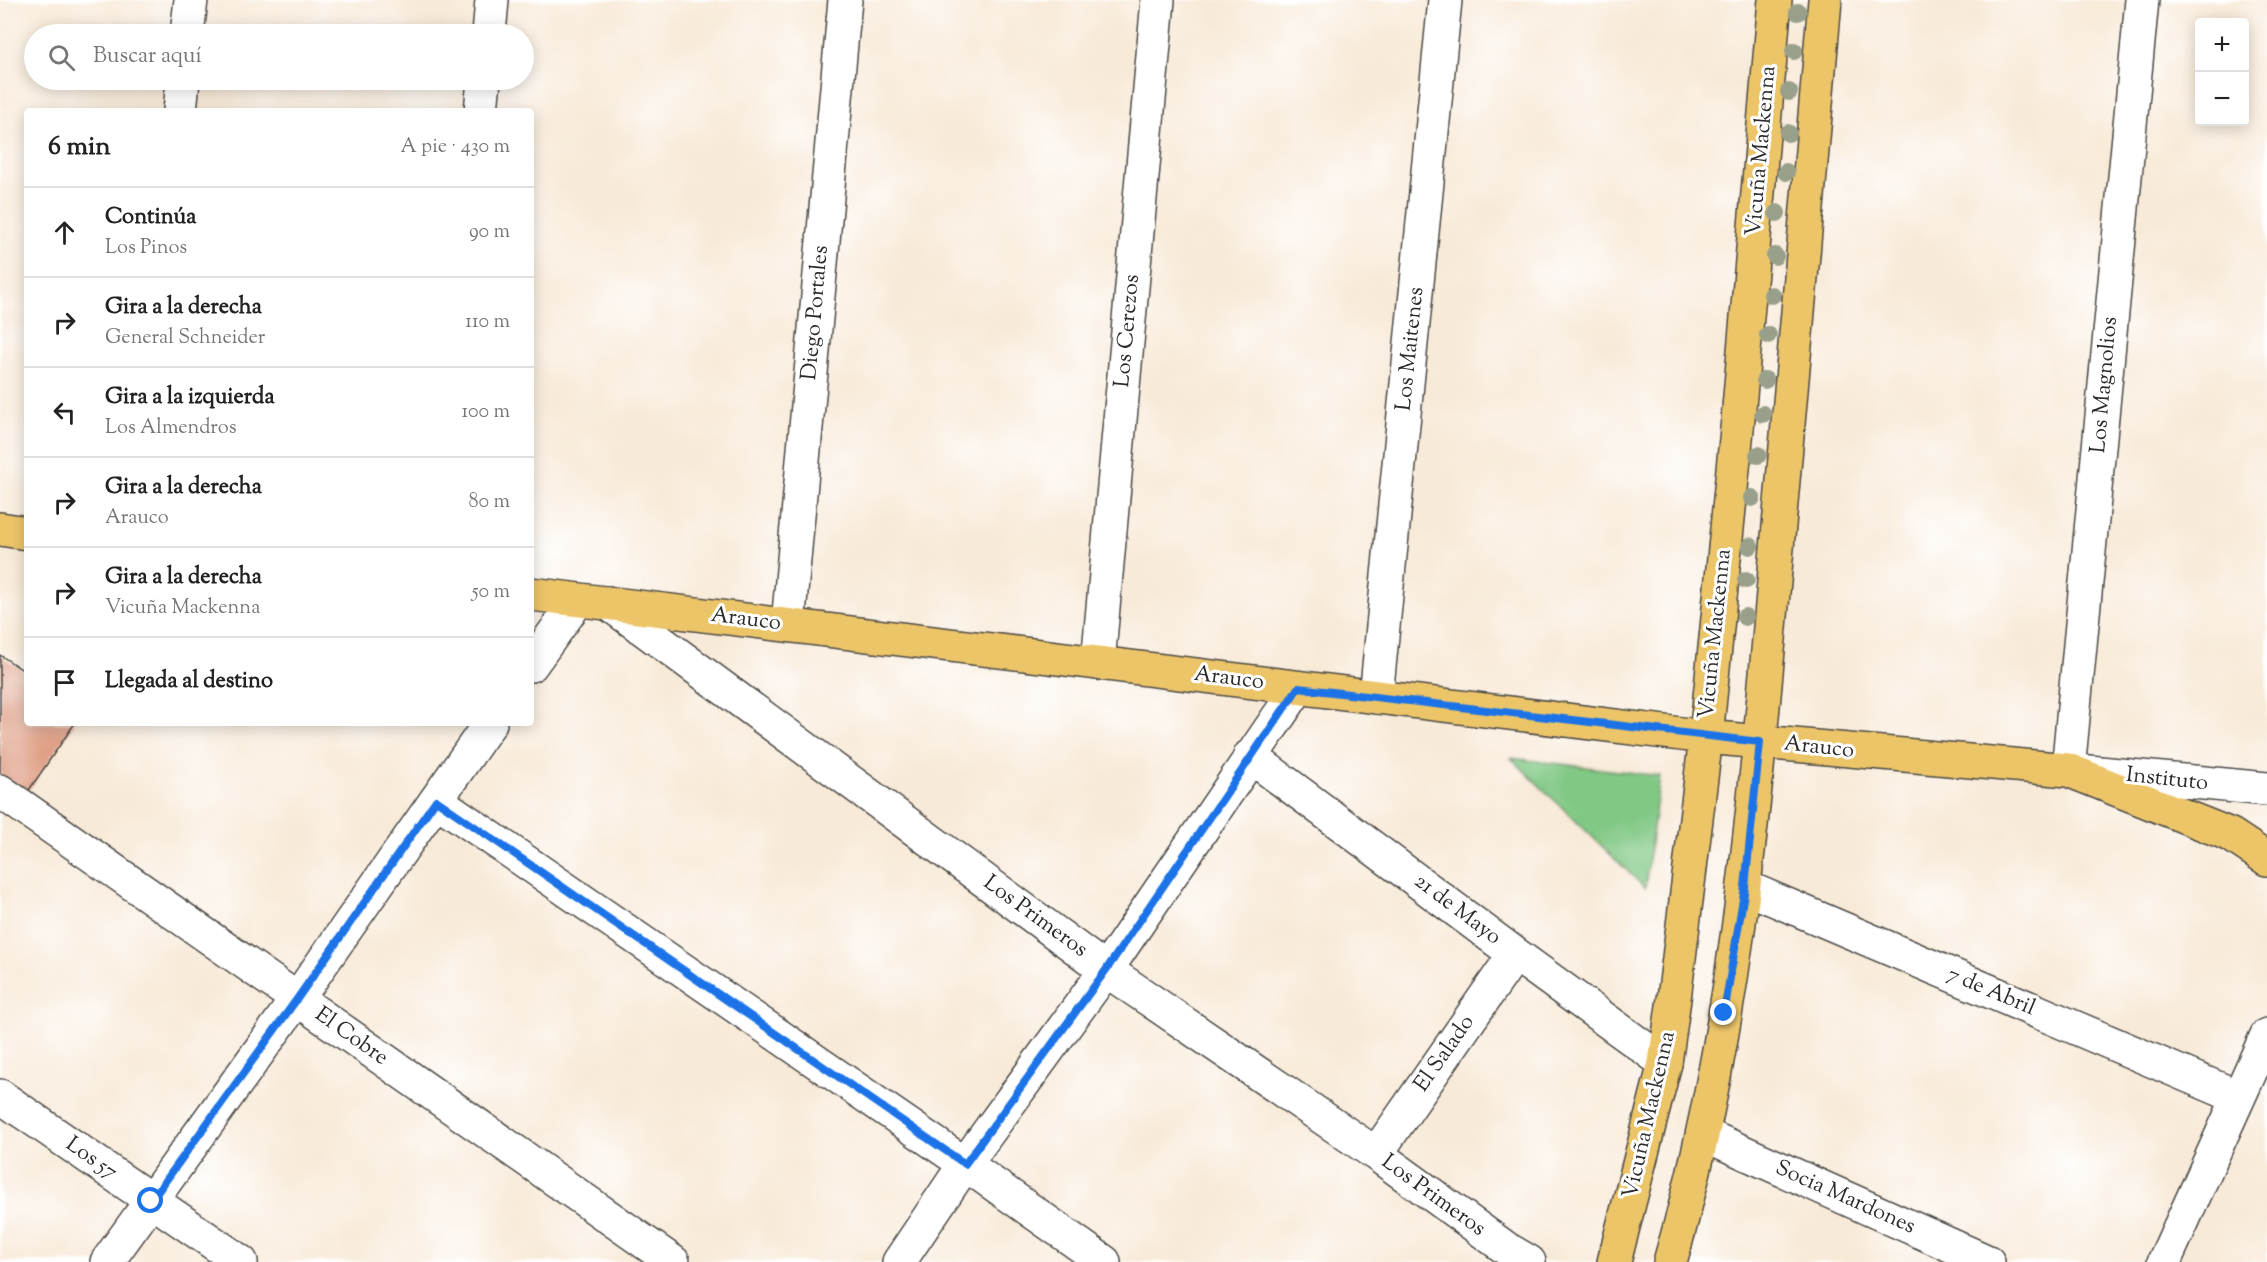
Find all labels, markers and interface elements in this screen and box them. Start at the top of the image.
map controls [2195,18,2249,126]
button: + [2195,18,2249,72]
search box [24,24,534,90]
icon: search [45,41,78,74]
text: Buscar aquí [93,41,202,73]
street label: Vicuña Mackenna [1739,64,1785,238]
button: − [2195,72,2249,126]
text: 6 min [48,129,111,166]
text: A pie · 430 m [401,133,510,162]
text: Continúa [105,202,196,234]
icon: ahead [48,216,81,249]
text: 90 m [469,218,510,247]
text: Los Pinos [105,234,187,263]
street label: Diego Portales [794,244,838,382]
street label: Los Cerezos [1107,273,1149,389]
street label: Los Maitenes [1389,285,1433,413]
text: Gira a la derecha [105,292,262,324]
icon: right [48,306,81,339]
text: 110 m [465,308,510,337]
street label: Los Magnolios [2083,315,2127,455]
text: General Schneider [105,324,265,353]
text: Gira a la izquierda [105,382,275,414]
icon: left [48,396,81,429]
text: 100 m [461,398,510,427]
text: Los Almendros [105,414,237,443]
text: Gira a la derecha [105,472,262,504]
icon: right [48,486,81,519]
text: 80 m [469,488,510,517]
text: Arauco [105,504,169,533]
street label: Vicuña Mackenna [1691,547,1741,721]
text: Gira a la derecha [105,562,262,594]
icon: right [48,576,81,609]
text: 50 m [472,578,510,607]
text: Vicuña Mackenna [105,594,260,623]
street label: Arauco [709,600,783,640]
street label: Arauco [1192,659,1266,699]
icon: arrive [48,666,81,699]
text: Llegada al destino [105,666,273,698]
street label: Arauco [1782,728,1856,768]
street label: Instituto [2124,760,2210,800]
street label: 21 de Mayo [1407,866,1507,954]
street label: Los Primeros [976,868,1094,966]
street label: 7 de Abril [1942,959,2040,1025]
route end [1710,999,1736,1025]
street label: El Cobre [308,1000,394,1074]
street label: El Salado [1407,1009,1483,1099]
street label: Vicuña Mackenna [1615,1028,1685,1202]
street label: Los 57 [58,1129,124,1189]
street label: Los Primeros [1374,1147,1492,1245]
street label: Socia Mardones [1770,1153,1920,1243]
route start [137,1187,163,1213]

